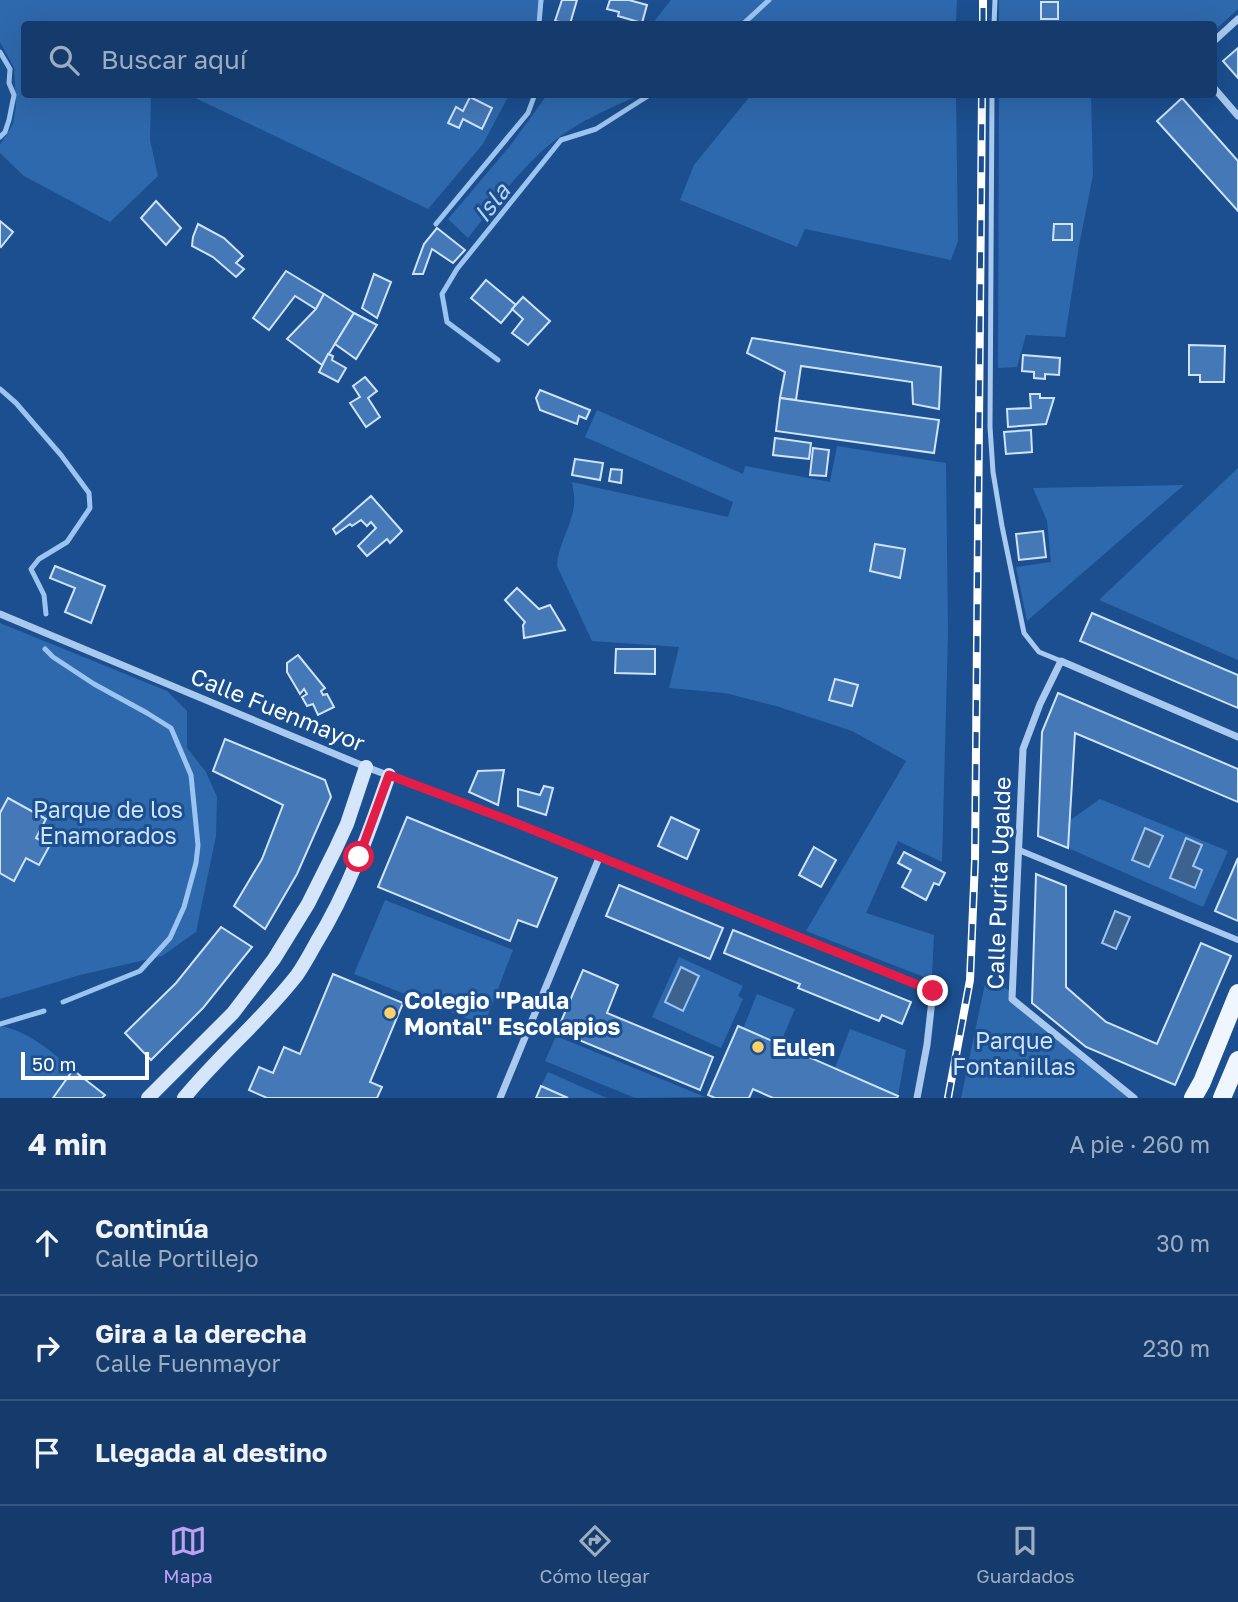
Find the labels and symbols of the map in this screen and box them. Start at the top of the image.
water label: Isla [467,176,516,227]
street label: Calle Fuenmayor [187,661,369,757]
street label: Calle Purita Ugalde [980,776,1016,990]
park label: Parque de los Enamorados [33,795,183,849]
route start [343,841,374,872]
route end [917,975,948,1006]
place label: Colegio "Paula Montal" Escolapios [404,986,621,1040]
marker: Colegio "Paula Montal" Escolapios [382,1005,398,1021]
park label: Parque Fontanillas [952,1026,1076,1080]
place label: Eulen [772,1033,835,1061]
marker: Eulen [750,1039,766,1055]
scale bar [21,1049,149,1081]

